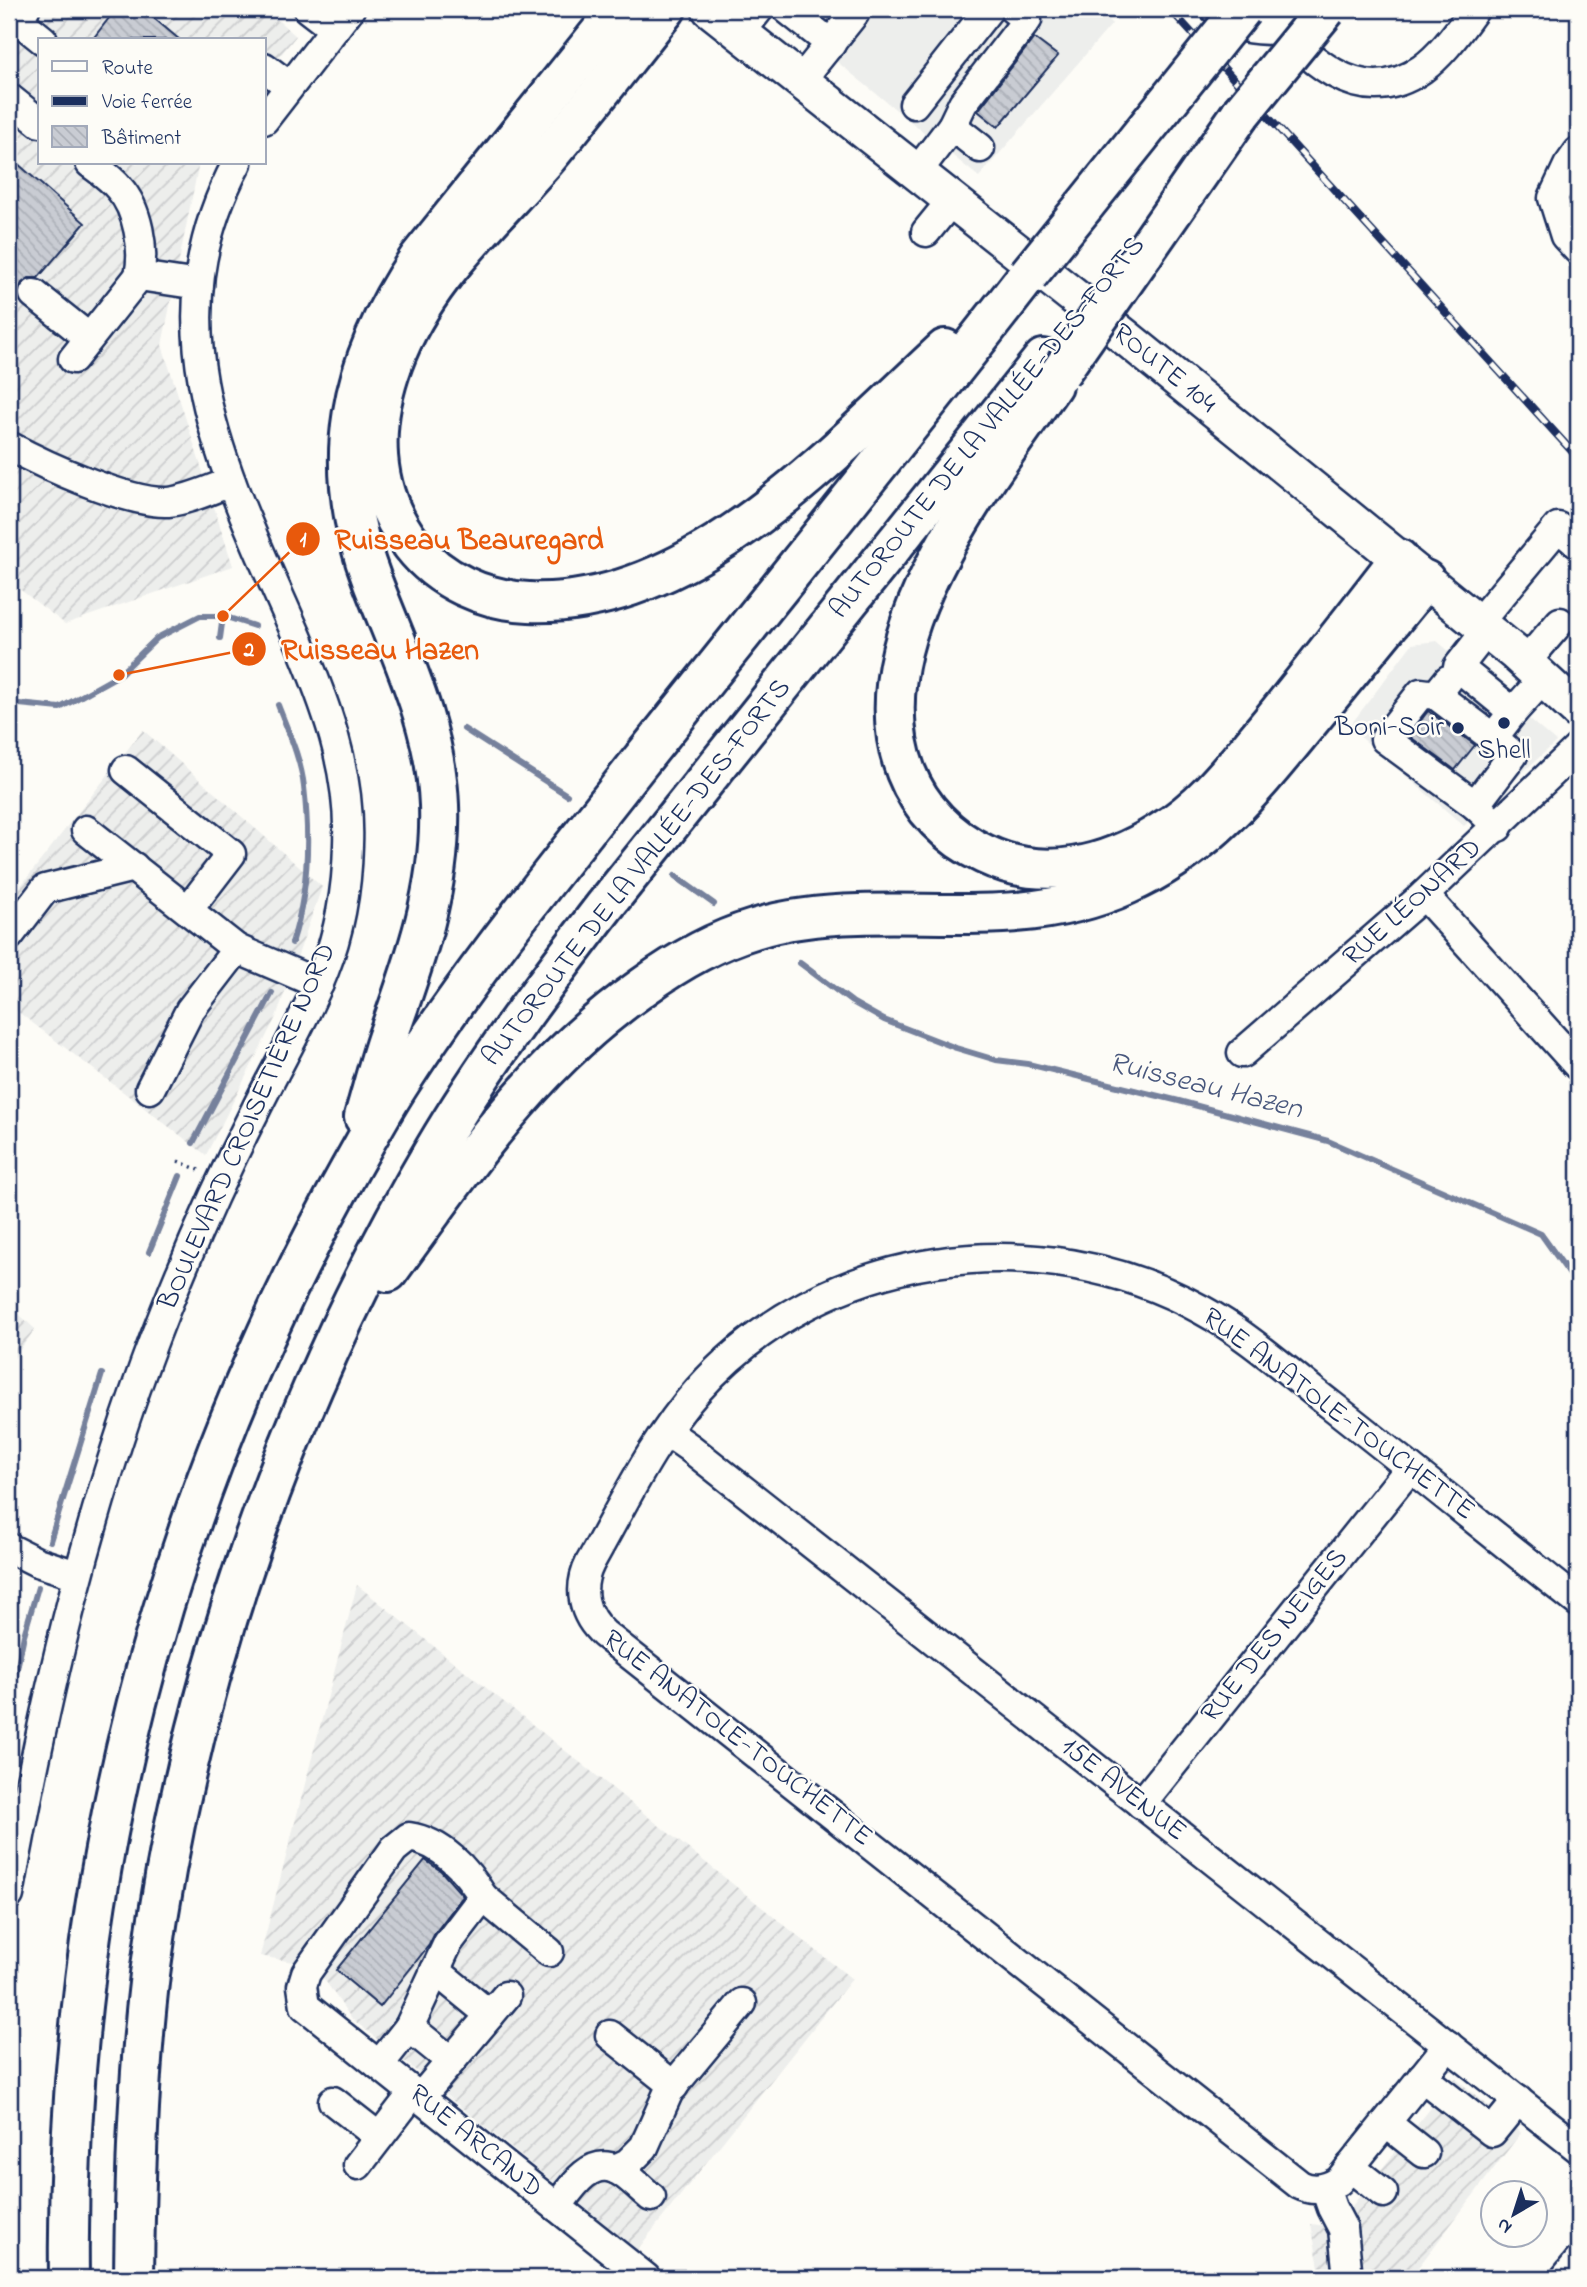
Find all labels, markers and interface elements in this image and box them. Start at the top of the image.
legend [38,38,266,164]
text: Route [102,54,154,84]
text: Voie ferrée [101,88,193,118]
text: Bâtiment [101,124,181,154]
street label: AUTOROUTE DE LA VALLÉE-DES-FORTS [820,228,1156,628]
street label: ROUTE 104 [1103,314,1226,424]
callout: Ruisseau Beauregard [285,513,617,564]
text: Ruisseau Beauregard [334,520,604,565]
text: 1 [300,526,307,556]
callout: Ruisseau Hazen [232,623,493,674]
text: Ruisseau Hazen [281,630,479,674]
text: 2 [243,636,255,666]
street label: AUTOROUTE DE LA VALLÉE-DES-FORTS [472,670,802,1076]
place label: Boni-Soir [1334,708,1444,749]
marker: Shell [1496,715,1512,731]
marker: Boni-Soir [1450,720,1466,736]
place label: Shell [1477,731,1531,772]
street label: RUE LÉONARD [1334,829,1492,977]
street label: BOULEVARD CROISETIÈRE NORD [148,937,348,1318]
water label: Ruisseau Hazen [1103,1042,1308,1133]
street label: RUE ANATOLE-TOUCHETTE [1193,1299,1483,1531]
street label: RUE DES NEIGES [1192,1540,1358,1732]
street label: RUE ANATOLE-TOUCHETTE [593,1620,881,1858]
street label: 15E AVENUE [1051,1728,1195,1852]
street label: RUE ARCAND [399,2075,551,2209]
north arrow [1478,2178,1548,2248]
text: N [1491,2211,1518,2240]

